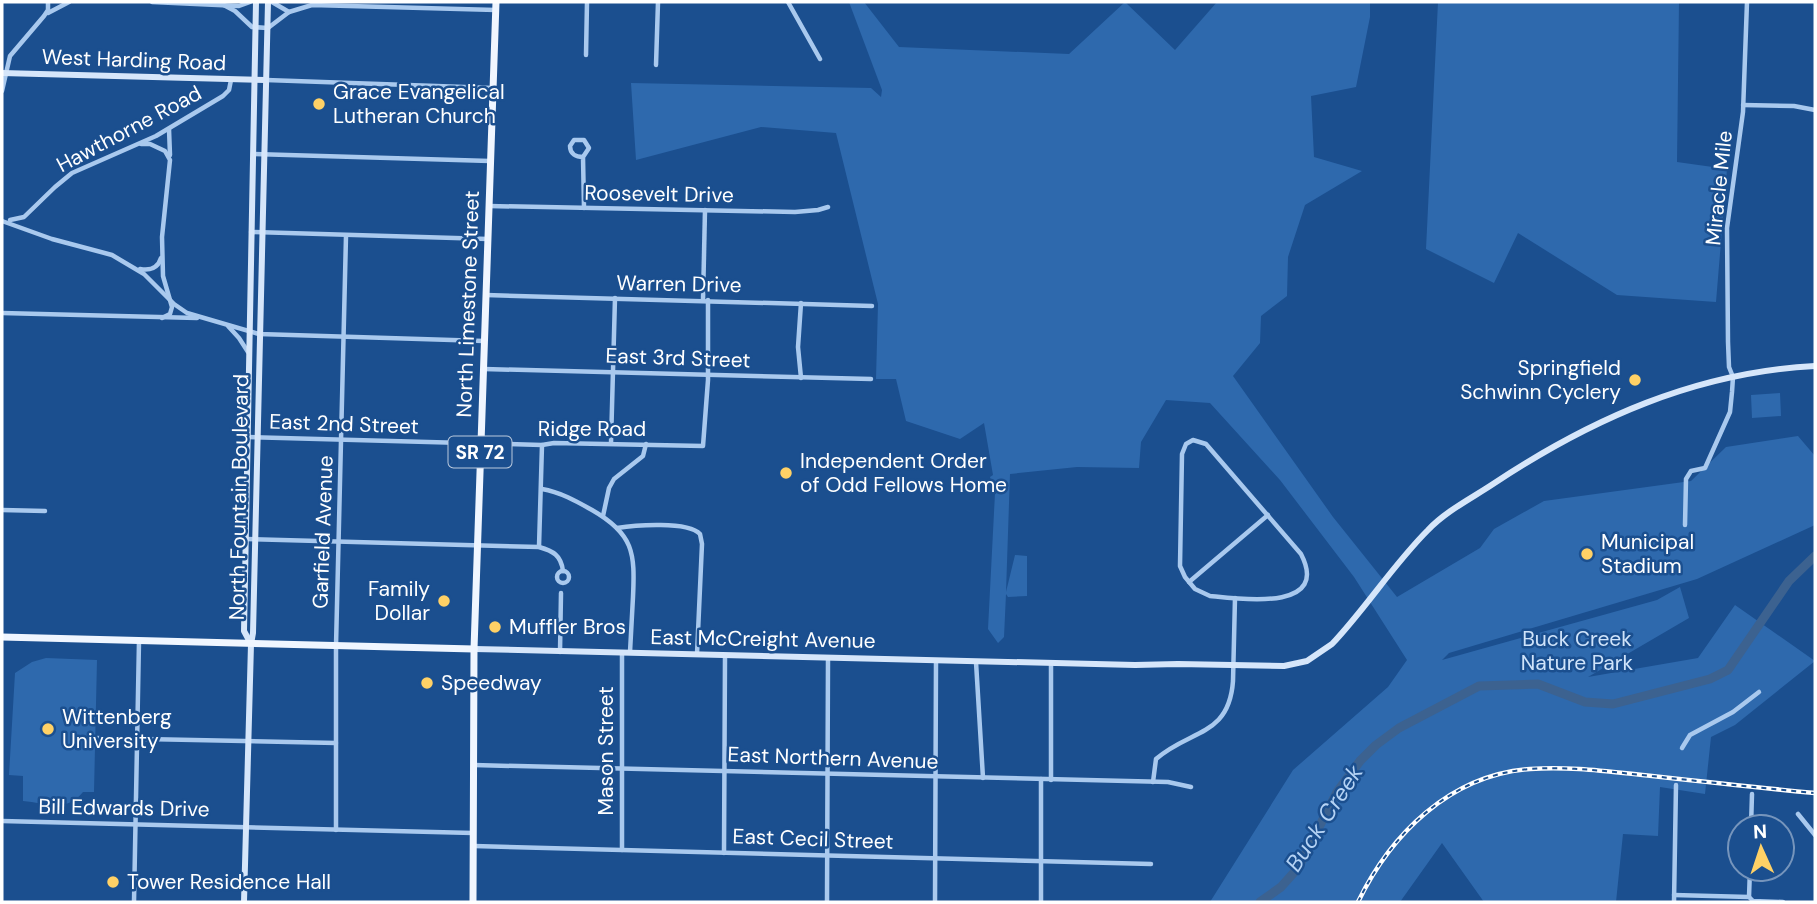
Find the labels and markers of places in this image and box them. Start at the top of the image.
place label: Grace Evangelical Lutheran Church [333,78,505,130]
marker: Grace Evangelical Lutheran Church [311,96,327,112]
place label: Springfield Schwinn Cyclery [1460,354,1621,406]
marker: Springfield Schwinn Cyclery [1627,372,1643,388]
place label: Independent Order of Odd Fellows Home [800,447,1007,499]
marker: Independent Order of Odd Fellows Home [778,465,794,481]
place label: Municipal Stadium [1601,528,1694,580]
marker: Municipal Stadium [1579,546,1595,562]
place label: Family Dollar [368,575,430,627]
marker: Family Dollar [436,593,452,609]
place label: Muffler Bros [509,613,626,641]
marker: Muffler Bros [487,619,503,635]
place label: Speedway [441,669,542,697]
marker: Speedway [419,675,435,691]
place label: Wittenberg University [62,703,172,755]
marker: Wittenberg University [40,721,56,737]
place label: Tower Residence Hall [127,868,331,896]
marker: Tower Residence Hall [105,874,121,890]

